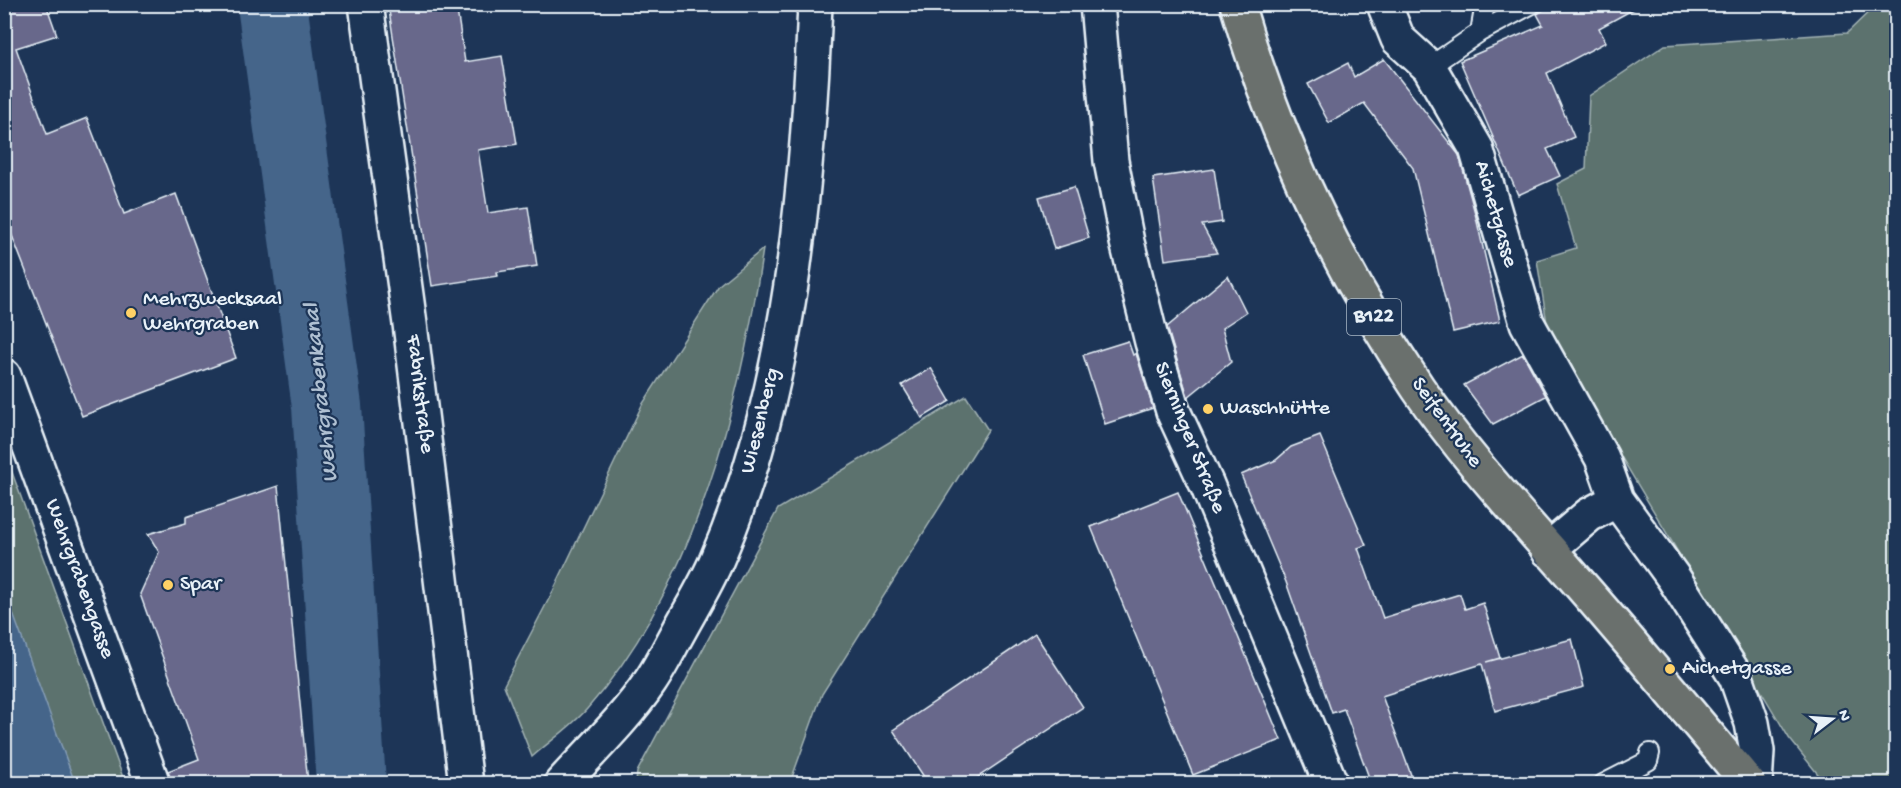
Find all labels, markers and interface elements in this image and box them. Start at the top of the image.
street label: Aichetgasse [1467,158,1523,271]
place label: Mehrzwecksaal Wehrgraben [143,287,282,338]
road number: B122 [1347,299,1401,335]
water label: Wehrgrabenkanal [298,300,346,484]
marker: Mehrzwecksaal Wehrgraben [124,306,138,320]
street label: Fabrikstraße [399,332,439,455]
street label: Sierninger Straße [1147,359,1231,518]
street label: Wiesenberg [735,365,787,477]
street label: Seifentruhe [1405,373,1488,474]
place label: Waschhütte [1220,396,1330,422]
marker: Waschhütte [1201,402,1215,416]
street label: Wehrgrabengasse [38,496,120,663]
place label: Spar [180,572,223,598]
marker: Spar [161,578,175,592]
place label: Aichetgasse [1682,656,1792,682]
marker: Aichetgasse [1663,662,1677,676]
north arrow [1802,689,1862,749]
text: N [1832,708,1854,724]

